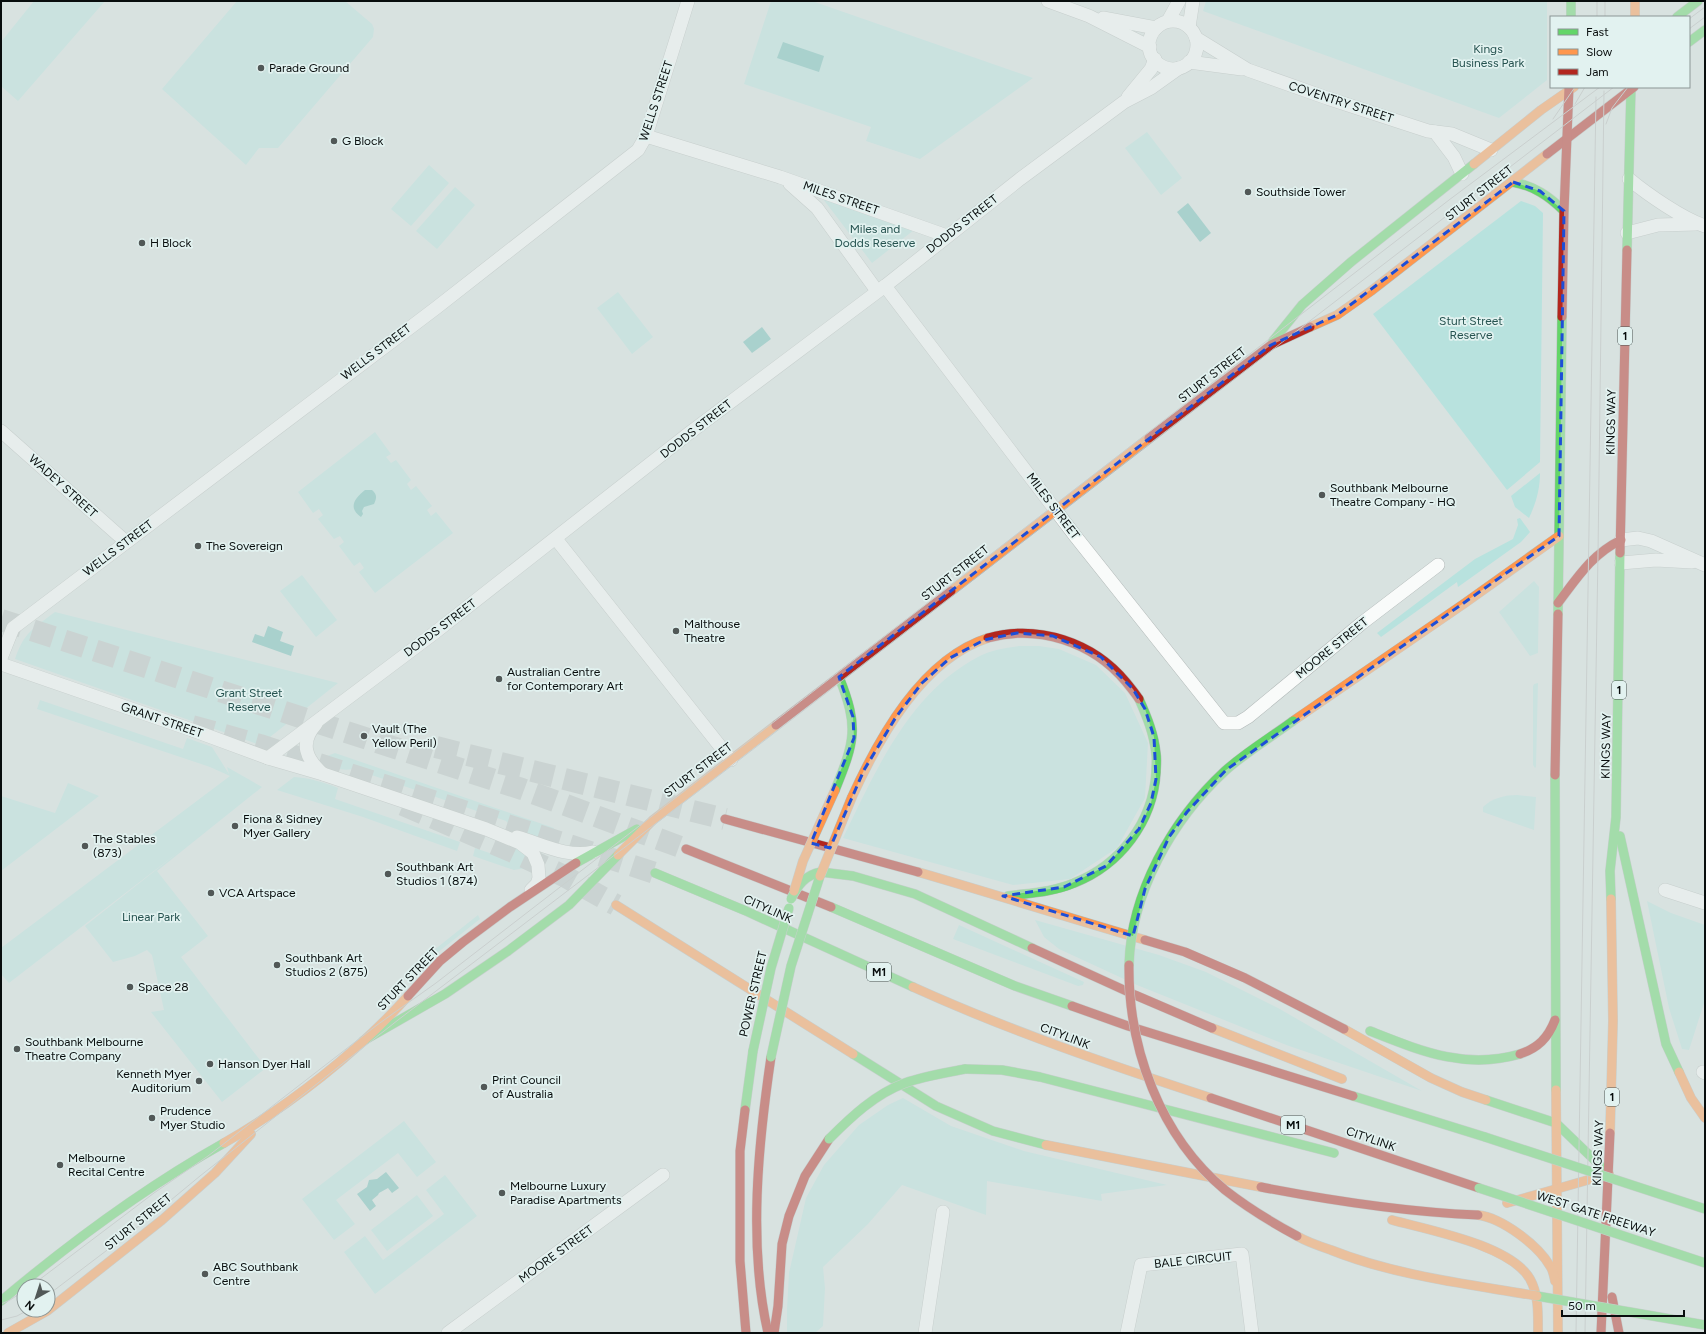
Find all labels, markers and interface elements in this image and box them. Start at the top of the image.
legend [1550,16,1690,88]
text: Fast [1586,25,1609,39]
park label: Kings Business Park [1452,42,1524,70]
text: Slow [1586,45,1613,59]
street label: WELLS STREET [636,59,676,143]
place label: Parade Ground [269,61,349,75]
marker: Parade Ground [256,63,266,73]
text: Jam [1586,65,1609,79]
street label: COVENTRY STREET [1287,78,1395,126]
place label: G Block [342,134,384,148]
marker: G Block [329,136,339,146]
street label: STURT STREET [1442,162,1516,224]
street label: MILES STREET [801,178,881,218]
place label: Southside Tower [1256,185,1346,199]
marker: Southside Tower [1243,187,1253,197]
street label: DODDS STREET [924,192,1001,256]
park label: Miles and Dodds Reserve [835,222,916,250]
place label: H Block [150,236,191,250]
marker: H Block [137,238,147,248]
park label: Sturt Street Reserve [1439,314,1503,342]
street label: WELLS STREET [338,321,414,383]
road number: 1 [1618,327,1632,345]
street label: STURT STREET [1175,344,1249,406]
street label: KINGS WAY [1603,388,1619,455]
street label: DODDS STREET [658,397,735,461]
street label: WADEY STREET [26,452,100,521]
street label: MILES STREET [1024,470,1083,542]
place label: Southbank Melbourne Theatre Company - HQ [1330,481,1455,509]
marker: Southbank Melbourne Theatre Company - HQ [1317,490,1327,500]
street label: WELLS STREET [80,517,156,579]
place label: The Sovereign [206,539,283,553]
marker: The Sovereign [193,541,203,551]
street label: STURT STREET [918,542,992,604]
street label: DODDS STREET [401,596,479,660]
street label: MOORE STREET [1293,614,1371,681]
place label: Malthouse Theatre [684,617,740,645]
marker: Malthouse Theatre [671,626,681,636]
place label: Australian Centre for Contemporary Art [507,665,624,693]
marker: Australian Centre for Contemporary Art [494,674,504,684]
road number: 1 [1612,681,1626,699]
park label: Grant Street Reserve [215,686,283,714]
street label: GRANT STREET [119,699,205,741]
street label: KINGS WAY [1598,712,1614,779]
place label: Vault (The Yellow Peril) [372,722,437,750]
marker: Vault (The Yellow Peril) [359,731,369,741]
street label: STURT STREET [661,740,735,800]
place label: Fiona & Sidney Myer Gallery [243,812,323,840]
marker: Fiona & Sidney Myer Gallery [230,821,240,831]
place label: The Stables (873) [93,832,156,860]
marker: The Stables (873) [80,841,90,851]
place label: Southbank Art Studios 1 (874) [396,860,478,888]
marker: Southbank Art Studios 1 (874) [383,869,393,879]
place label: VCA Artspace [219,886,296,900]
marker: VCA Artspace [206,888,216,898]
street label: CITYLINK [741,892,795,926]
park label: Linear Park [122,910,180,924]
street label: STURT STREET [375,944,442,1013]
street label: POWER STREET [736,949,770,1038]
place label: Southbank Art Studios 2 (875) [285,951,368,979]
marker: Southbank Art Studios 2 (875) [272,960,282,970]
road number: M1 [867,963,891,981]
place label: Space 28 [138,980,189,994]
marker: Space 28 [125,982,135,992]
street label: CITYLINK [1038,1020,1092,1052]
place label: Southbank Melbourne Theatre Company [25,1035,144,1063]
marker: Southbank Melbourne Theatre Company [12,1044,22,1054]
place label: Hanson Dyer Hall [218,1057,310,1071]
marker: Hanson Dyer Hall [205,1059,215,1069]
place label: Kenneth Myer Auditorium [116,1067,191,1095]
place label: Print Council of Australia [492,1073,561,1101]
marker: Kenneth Myer Auditorium [194,1076,204,1086]
marker: Print Council of Australia [479,1082,489,1092]
road number: 1 [1605,1088,1619,1106]
place label: Prudence Myer Studio [160,1104,225,1132]
marker: Prudence Myer Studio [147,1113,157,1123]
road number: M1 [1281,1116,1305,1134]
street label: KINGS WAY [1590,1119,1606,1186]
street label: CITYLINK [1344,1124,1398,1154]
place label: Melbourne Recital Centre [68,1151,145,1179]
marker: Melbourne Recital Centre [55,1160,65,1170]
place label: Melbourne Luxury Paradise Apartments [510,1179,622,1207]
marker: Melbourne Luxury Paradise Apartments [497,1188,507,1198]
street label: WEST GATE FREEWAY [1535,1188,1658,1240]
street label: STURT STREET [102,1191,175,1253]
street label: MOORE STREET [516,1222,596,1286]
street label: BALE CIRCUIT [1153,1249,1233,1271]
place label: ABC Southbank Centre [213,1260,298,1288]
marker: ABC Southbank Centre [200,1269,210,1279]
north arrow [16,1278,56,1318]
scale bar [1562,1292,1684,1318]
text: N [23,1298,37,1313]
text: 50 m [1568,1299,1596,1313]

